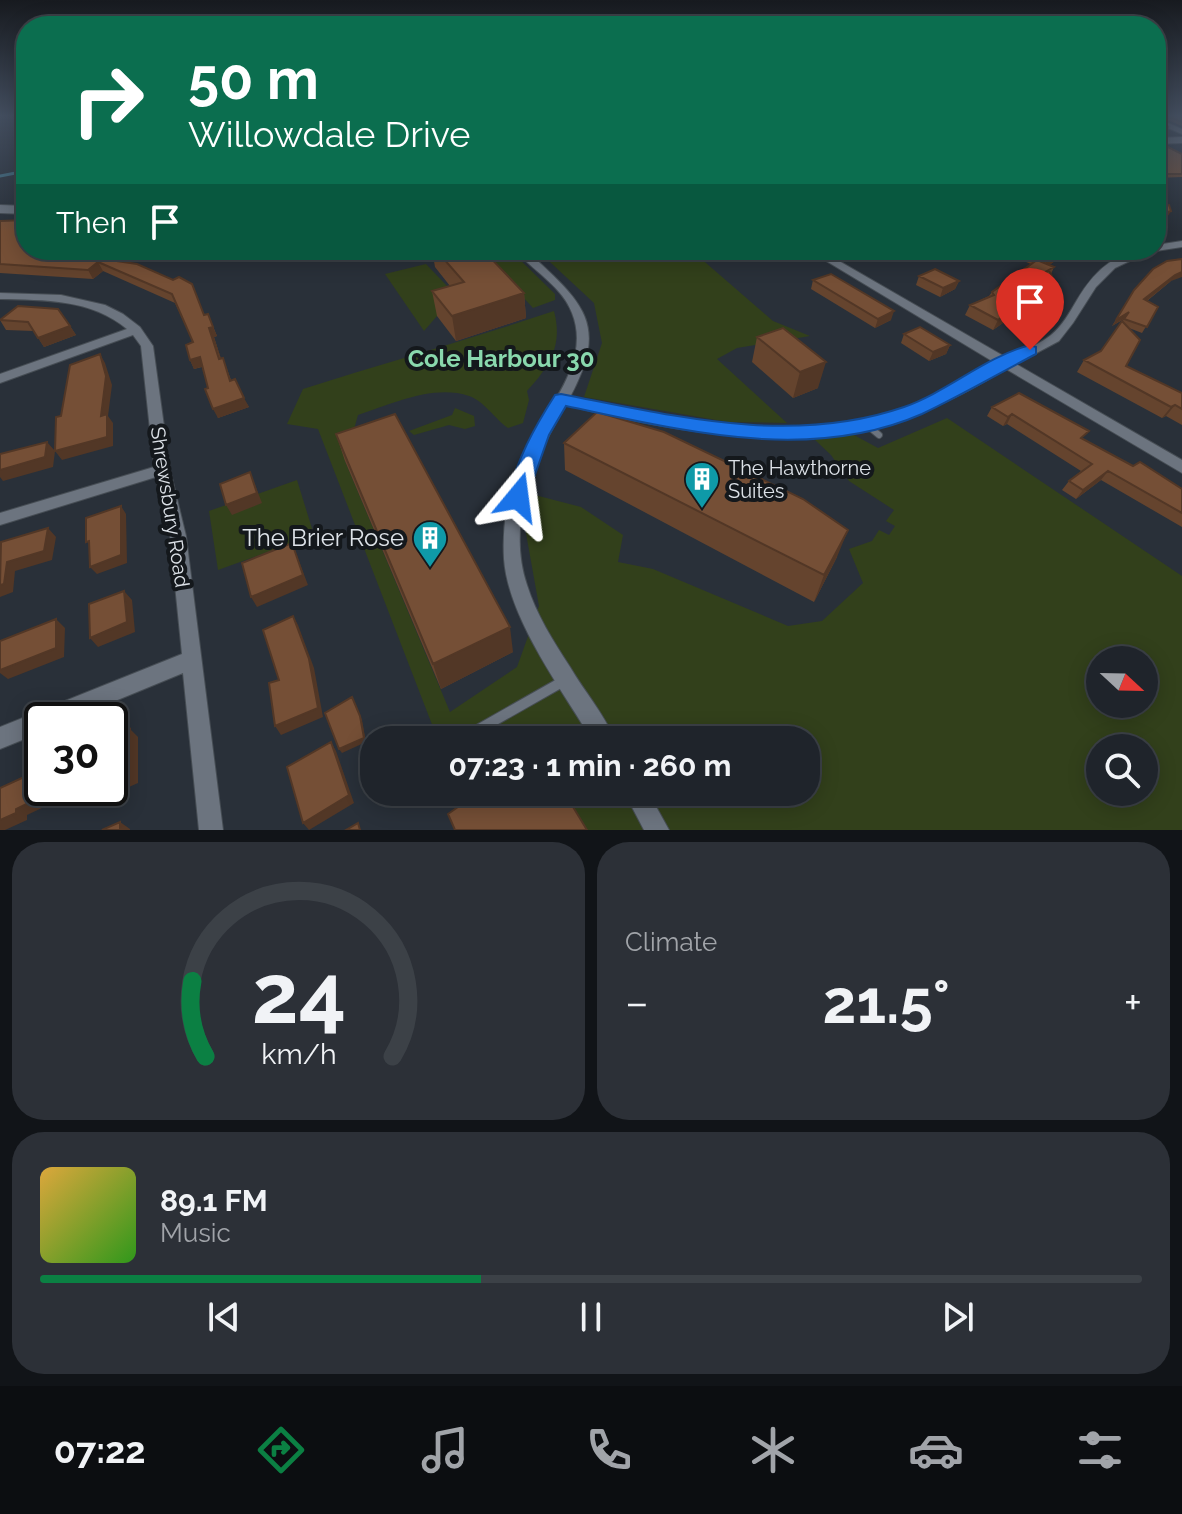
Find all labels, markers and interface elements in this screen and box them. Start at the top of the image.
text: 50 m [188,46,319,112]
icon: right [56,48,160,152]
text: Willowdale Drive [188,113,471,155]
icon: arrive [143,200,187,244]
text: Then [56,205,127,240]
pin [996,268,1064,350]
icon: arrive [1008,280,1052,324]
district label: Cole Harbour 30 [408,344,594,373]
street label: Shrewsbury Road [145,425,195,589]
position arrow [476,455,560,539]
place label: The Hawthorne Suites [728,456,871,503]
building icon: The Hawthorne Suites [683,460,721,510]
building icon: The Brier Rose [411,519,449,569]
place label: The Brier Rose [242,523,404,552]
north arrow [1086,646,1158,718]
map controls [1086,646,1158,806]
speed limit sign: 30 [24,702,128,806]
button: search [1086,734,1158,806]
text: 07:23 · 1 min · 260 m [448,748,732,783]
text: Climate [625,927,717,957]
text: 24 [251,945,346,1042]
text: 21.5° [823,967,950,1037]
text: − [625,977,649,1028]
text: + [1124,977,1142,1028]
text: km/h [261,1037,336,1071]
text: 89.1 FM [160,1183,268,1218]
text: Music [160,1218,231,1248]
icon: previous [202,1295,246,1339]
icon: pause [569,1295,613,1339]
icon: next [936,1295,980,1339]
icon: directions [253,1422,309,1478]
icon: music [417,1422,473,1478]
icon: phone [581,1422,637,1478]
icon: climate [745,1422,801,1478]
icon: car [908,1422,964,1478]
icon: filters [1072,1422,1128,1478]
text: 07:22 [54,1429,146,1471]

